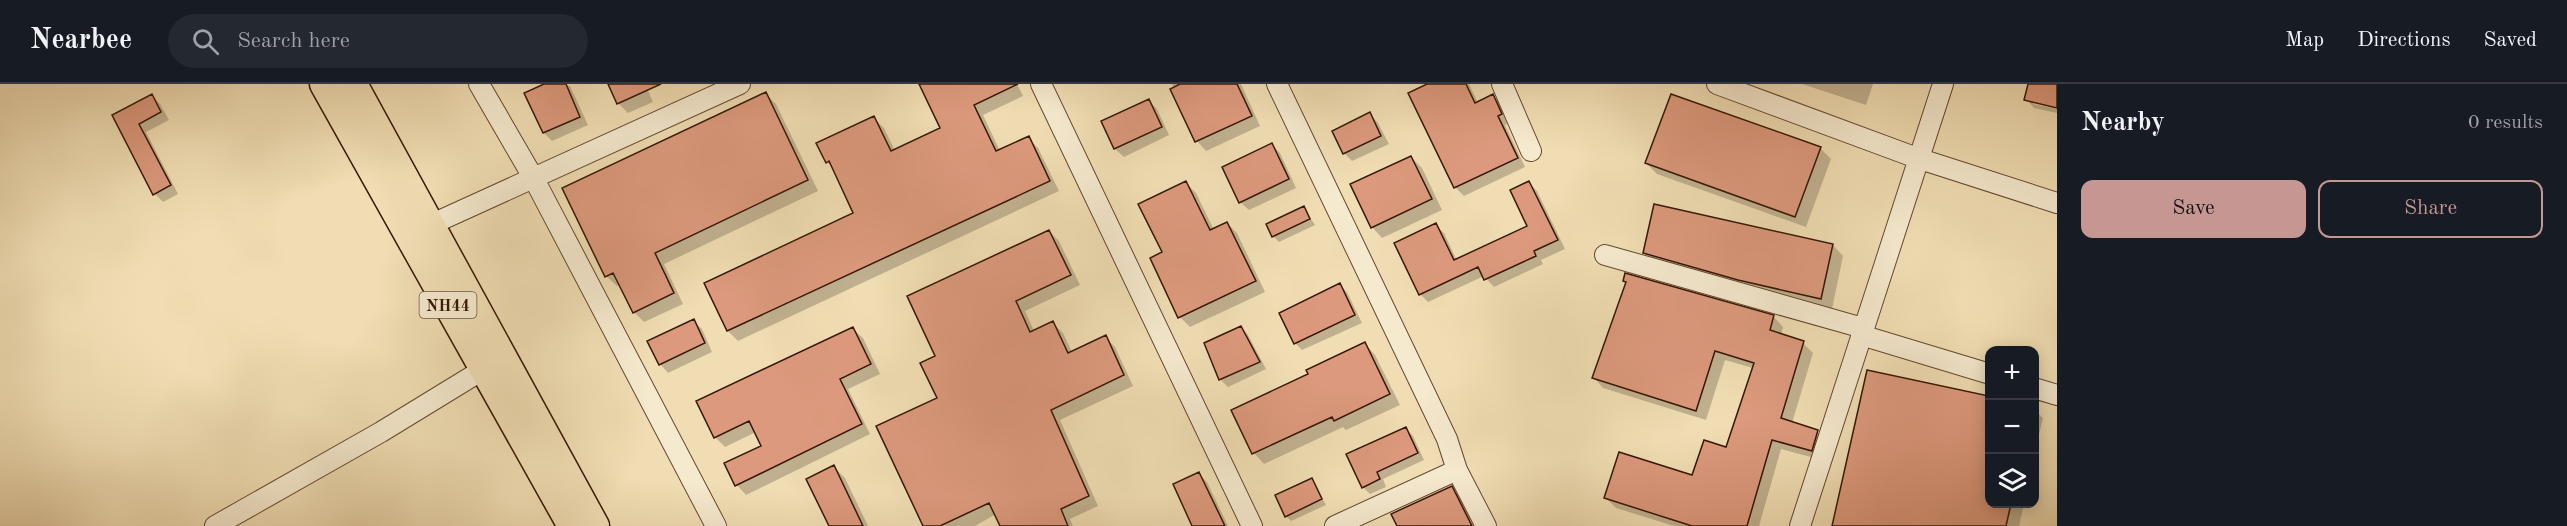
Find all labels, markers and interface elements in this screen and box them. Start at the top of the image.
search box [168,14,588,68]
icon: search [189,25,222,58]
text: Nearbee [30,27,132,55]
text: Search here [237,30,350,52]
text: Map [2285,30,2324,51]
text: Directions [2357,30,2451,51]
text: Saved [2484,30,2537,51]
text: Nearby [2081,110,2165,136]
text: 0 results [2468,113,2543,133]
button: Save [2081,180,2306,238]
button: Share [2318,180,2543,238]
road number: NH44 [420,292,476,318]
map controls [1985,346,2039,508]
button: + [1985,346,2039,400]
button: − [1985,400,2039,454]
button: layers [1985,454,2039,508]

